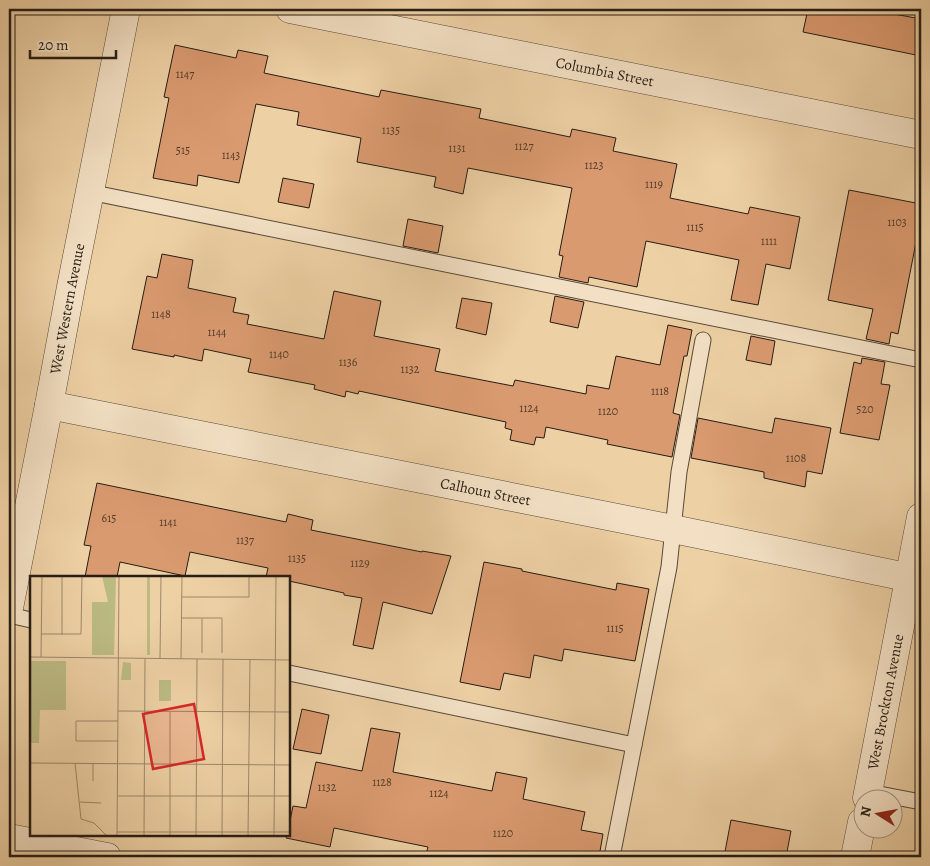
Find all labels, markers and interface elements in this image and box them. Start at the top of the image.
scale bar [30,28,116,60]
text: 20 m [38,35,69,55]
street label: Columbia Street [554,52,656,91]
house number: 1147 [176,66,195,82]
house number: 1135 [382,122,400,138]
house number: 1127 [515,138,534,154]
house number: 1131 [448,140,466,156]
house number: 515 [176,142,190,158]
house number: 1143 [222,147,240,163]
house number: 1123 [585,157,603,173]
house number: 1119 [645,176,663,192]
house number: 1103 [887,214,907,230]
house number: 1115 [686,219,704,235]
house number: 1111 [761,233,777,249]
street label: West Western Avenue [45,241,89,377]
house number: 1148 [151,306,171,322]
house number: 1144 [207,324,227,340]
house number: 1140 [269,346,289,362]
house number: 1136 [339,354,358,370]
house number: 1132 [401,361,420,377]
house number: 1118 [651,383,669,399]
house number: 1124 [519,400,539,416]
house number: 520 [856,401,874,417]
house number: 1120 [598,403,618,419]
house number: 1108 [786,450,806,466]
street label: Calhoun Street [438,473,533,511]
house number: 615 [102,510,116,526]
house number: 1141 [159,514,177,530]
house number: 1137 [236,532,255,548]
house number: 1135 [288,550,306,566]
house number: 1129 [350,555,370,571]
inset map [30,576,290,836]
house number: 1115 [606,620,624,636]
street label: West Brockton Avenue [862,632,908,772]
house number: 1128 [372,774,392,790]
house number: 1132 [318,779,337,795]
house number: 1124 [429,785,449,801]
north arrow [852,788,902,838]
text: N [855,805,876,818]
house number: 1120 [493,825,513,841]

